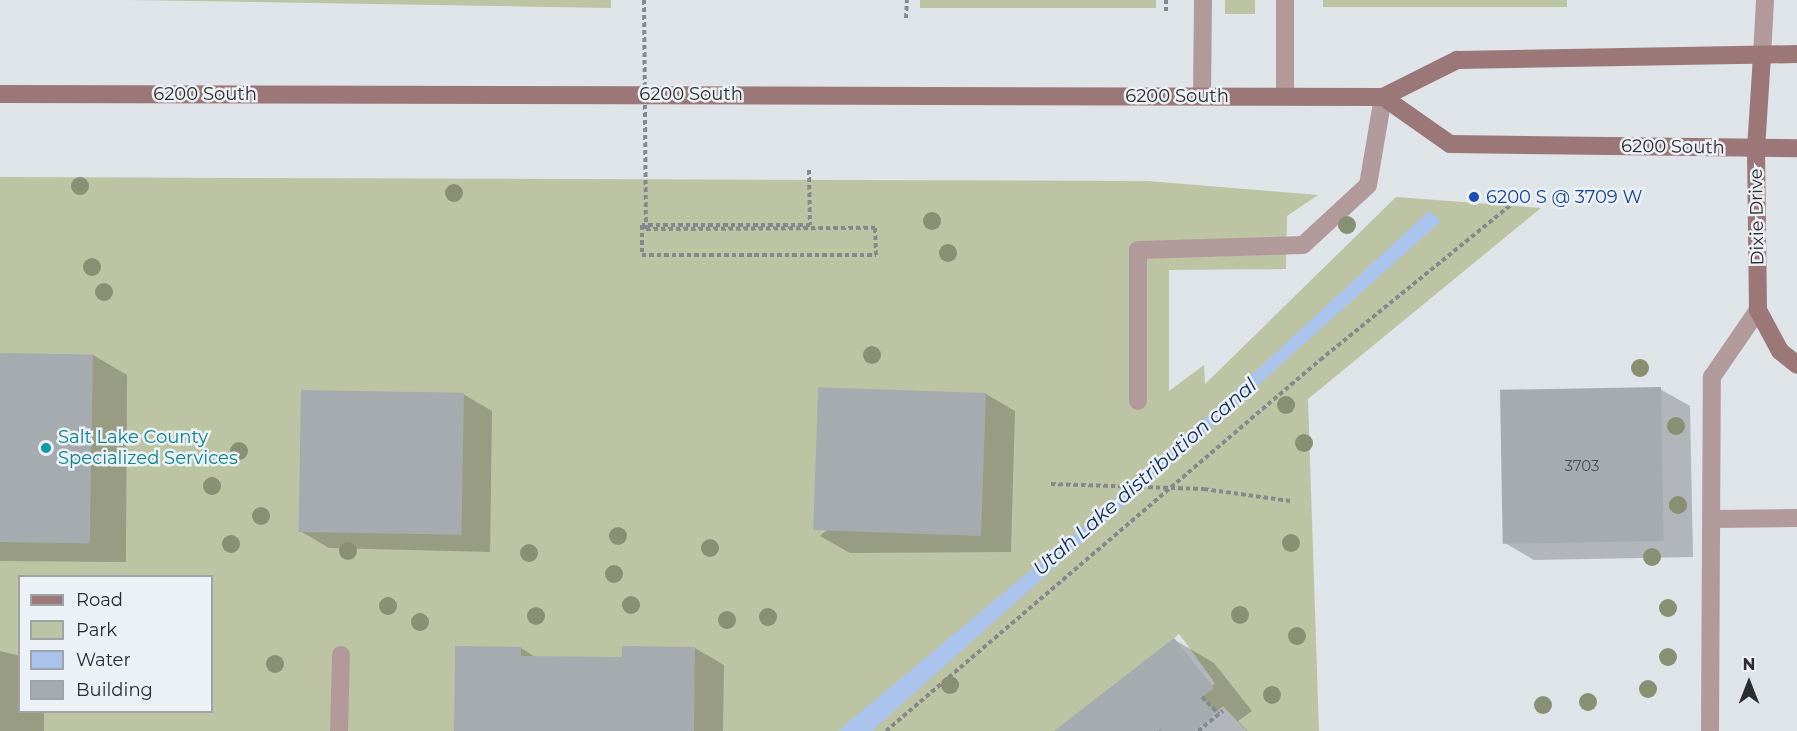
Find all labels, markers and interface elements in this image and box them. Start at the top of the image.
street label: 6200 South [153,83,257,105]
street label: 6200 South [639,83,743,105]
street label: 6200 South [1125,85,1229,107]
street label: 6200 South [1621,135,1725,159]
street label: Dixie Drive [1745,168,1769,266]
place label: 6200 S @ 3709 W [1486,186,1643,208]
marker: 6200 S @ 3709 W [1467,190,1481,204]
water label: Utah Lake distribution canal [1028,373,1262,581]
place label: Salt Lake County Specialized Services [58,427,238,470]
marker: Salt Lake County Specialized Services [39,441,53,455]
house number: 3703 [1564,457,1600,475]
legend [18,575,213,713]
text: Road [76,589,123,611]
text: Park [76,619,117,641]
text: Water [76,649,131,671]
north arrow [1719,653,1779,713]
text: N [1743,655,1755,674]
text: Building [76,679,153,701]

